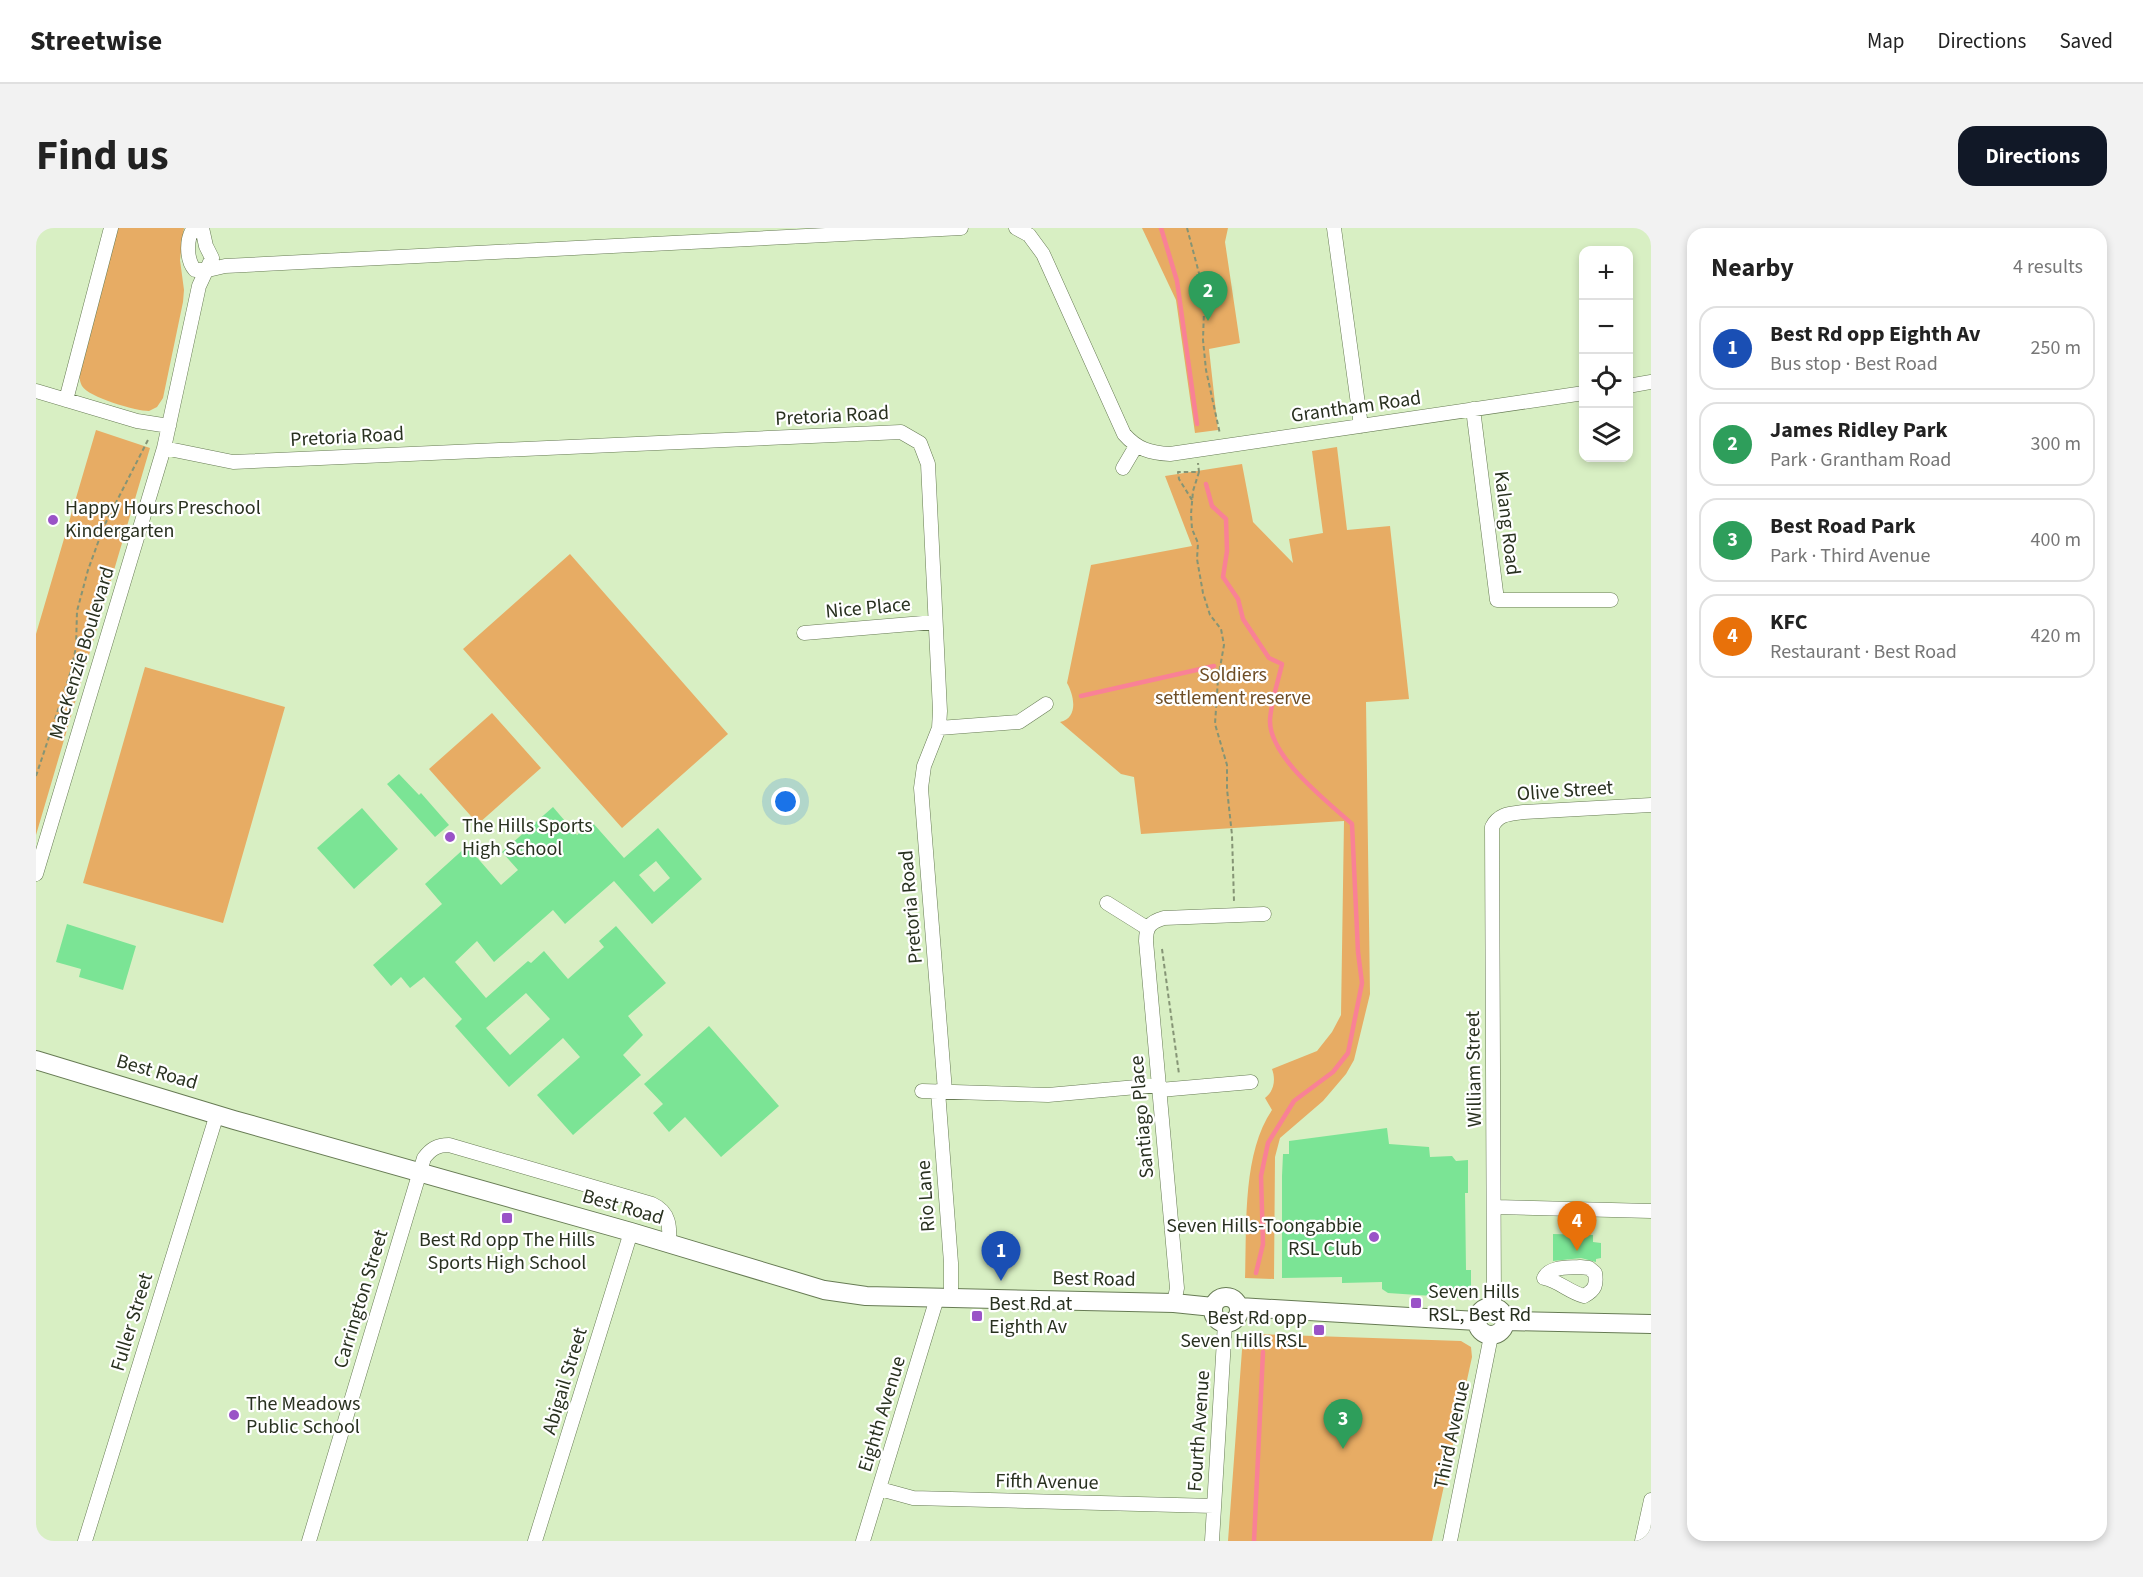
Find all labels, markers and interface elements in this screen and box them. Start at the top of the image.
text: Streetwise [30,21,162,61]
text: Map [1867,26,1905,56]
text: Directions [1938,26,2026,56]
text: Saved [2059,26,2113,56]
text: Find us [36,126,169,186]
button: Directions [1958,126,2107,186]
map controls [1579,246,1633,462]
button: + [1579,246,1633,300]
text: Nearby [1711,249,1794,286]
text: 4 results [2013,253,2083,281]
pin: 2 [1188,272,1228,321]
button: − [1579,300,1633,354]
text: Best Rd opp Eighth Av [1770,318,1981,350]
text: 1 [1727,334,1738,362]
text: 250 m [2031,334,2081,362]
text: Bus stop · Best Road [1770,350,1938,378]
button: locate [1579,354,1633,408]
street label: Grantham Road [1289,384,1423,430]
street label: Pretoria Road [774,399,890,433]
button: layers [1579,408,1633,462]
text: James Ridley Park [1770,414,1948,446]
street label: Pretoria Road [289,420,405,454]
text: 2 [1727,430,1738,458]
text: 300 m [2031,430,2081,458]
text: Park · Grantham Road [1770,446,1951,474]
street label: Kalang Road [1487,469,1527,577]
place label: Happy Hours Preschool Kindergarten [65,494,261,545]
text: Best Road Park [1770,510,1915,542]
marker: Happy Hours Preschool Kindergarten [46,513,60,527]
text: 3 [1727,526,1738,554]
text: 400 m [2031,526,2081,554]
text: Park · Third Avenue [1770,542,1930,570]
street label: MacKenzie Boulevard [42,563,122,743]
street label: Nice Place [824,590,912,626]
text: KFC [1770,606,1808,638]
text: 4 [1727,622,1738,650]
text: 420 m [2031,622,2081,650]
text: Restaurant · Best Road [1770,638,1957,666]
park label: Soldiers settlement reserve [1155,661,1311,712]
street label: Olive Street [1516,774,1614,808]
your location [771,787,800,816]
place label: The Hills Sports High School [462,812,593,863]
marker: The Hills Sports High School [443,830,457,844]
street label: Pretoria Road [892,849,930,965]
street label: William Street [1459,1010,1489,1128]
street label: Best Road [113,1047,201,1097]
street label: Santiago Place [1123,1054,1161,1180]
street label: Rio Lane [910,1159,942,1233]
street label: Best Road [579,1182,667,1232]
pin: 4 [1558,1202,1596,1251]
marker: Best Rd opp The Hills Sports High School [500,1211,514,1225]
place label: Seven Hills-Toongabbie RSL Club [1166,1212,1362,1263]
street label: Carrington Street [327,1226,395,1372]
place label: Best Rd opp The Hills Sports High School [419,1226,595,1277]
marker: Seven Hills-Toongabbie RSL Club [1367,1230,1381,1244]
pin: 1 [982,1232,1020,1281]
street label: Best Road [1052,1264,1136,1294]
street label: Fuller Street [104,1269,160,1375]
place label: Seven Hills RSL, Best Rd [1428,1278,1531,1329]
place label: Best Rd at Eighth Av [989,1290,1073,1341]
marker: Seven Hills RSL, Best Rd [1409,1296,1423,1310]
place label: Best Rd opp Seven Hills RSL [1180,1304,1307,1355]
marker: Best Rd at Eighth Av [970,1309,984,1323]
marker: Best Rd opp Seven Hills RSL [1312,1323,1326,1337]
street label: Abigail Street [535,1324,595,1438]
street label: Eighth Avenue [851,1353,913,1475]
street label: Fourth Avenue [1181,1369,1217,1493]
street label: Third Avenue [1427,1378,1477,1492]
place label: The Meadows Public School [246,1390,360,1441]
pin: 3 [1324,1400,1362,1449]
marker: The Meadows Public School [227,1408,241,1422]
street label: Fifth Avenue [995,1467,1099,1497]

